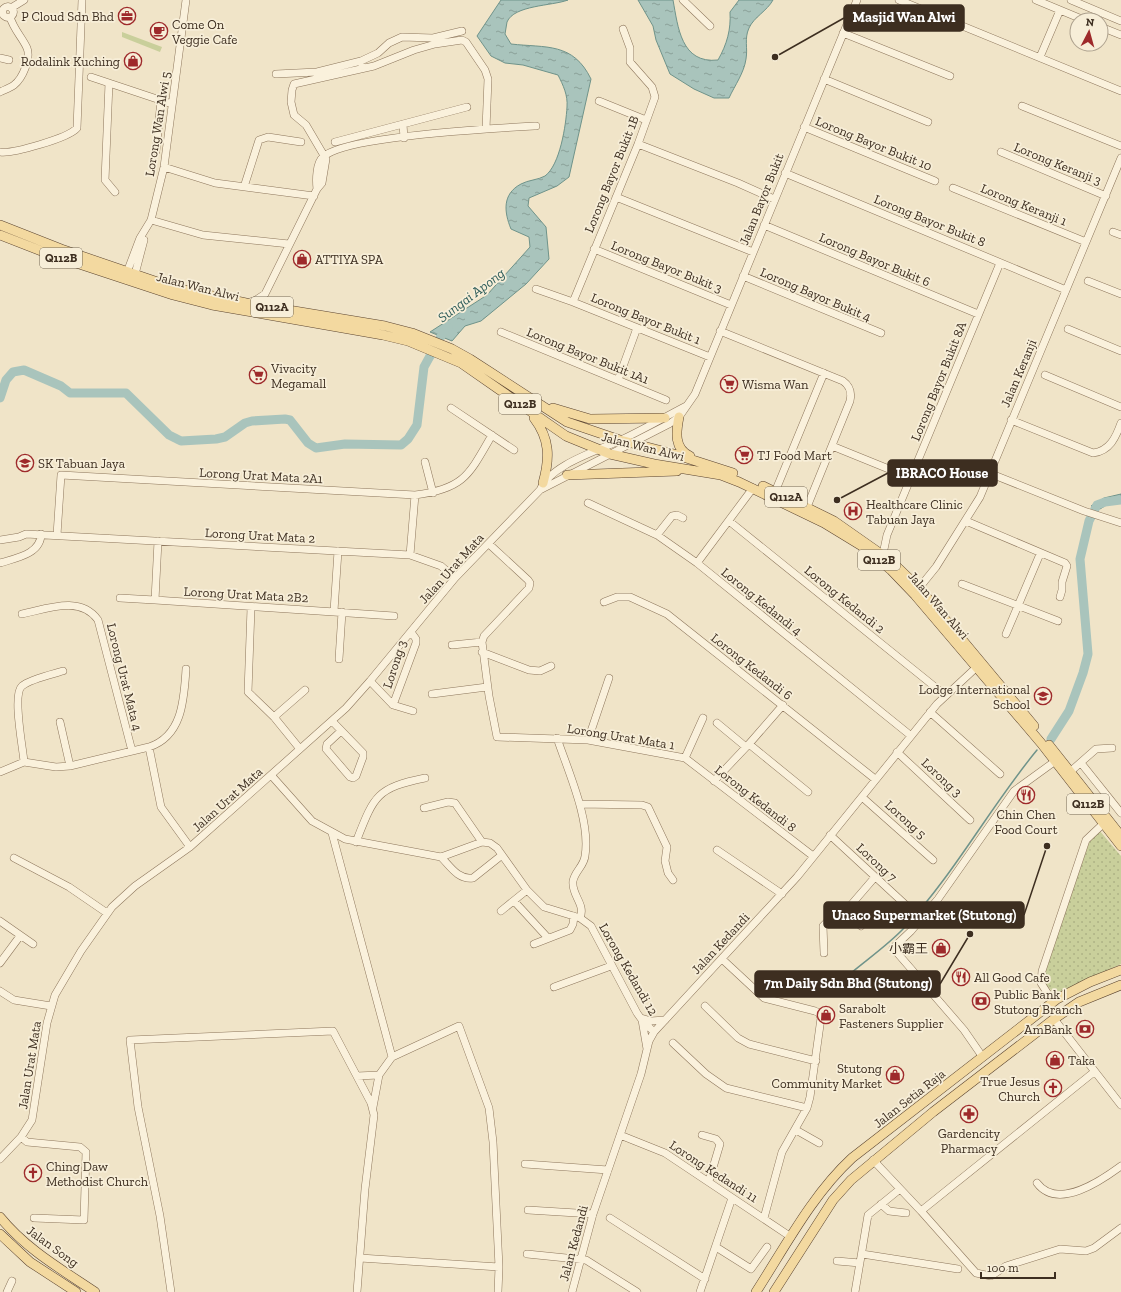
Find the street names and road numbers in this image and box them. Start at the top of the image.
street label: Lorong Wan Alwi 5 [142,70,173,177]
street label: Lorong Bayor Bukit 1B [581,113,642,235]
street label: Lorong Bayor Bukit 10 [813,113,934,174]
street label: Lorong Keranji 3 [1012,139,1104,189]
street label: Jalan Bayor Bukit [736,151,787,247]
street label: Lorong Keranji 1 [978,180,1069,230]
street label: Lorong Bayor Bukit 8 [872,191,988,250]
street label: Lorong Bayor Bukit 6 [817,229,933,290]
street label: Lorong Bayor Bukit 3 [609,237,724,296]
road number: Q112B [40,248,82,268]
street label: Lorong Bayor Bukit 4 [758,264,873,325]
street label: Jalan Wan Alwi [155,269,241,304]
street label: Lorong Bayor Bukit 1 [589,290,703,347]
road number: Q112A [251,297,293,317]
street label: Lorong Bayor Bukit 8A [908,319,969,443]
street label: Lorong Bayor Bukit 1A1 [525,324,651,387]
street label: Jalan Keranji [997,337,1041,410]
road number: Q112B [499,394,541,414]
street label: Jalan Wan Alwi [600,429,686,464]
street label: Lorong Urat Mata 2A1 [199,465,323,486]
road number: Q112A [765,487,807,507]
street label: Lorong Urat Mata 2 [205,525,316,546]
street label: Jalan Urat Mata [416,530,487,607]
road number: Q112B [858,550,900,570]
street label: Lorong Kedandi 2 [802,562,888,637]
street label: Lorong Kedandi 4 [718,564,805,638]
street label: Jalan Wan Alwi [905,568,972,643]
street label: Lorong Urat Mata 2B2 [183,584,309,605]
street label: Lorong Urat Mata 4 [104,622,145,733]
street label: Lorong Kedandi 6 [708,630,795,703]
street label: Lorong 3 [380,638,409,690]
street label: Lorong Urat Mata 1 [566,721,676,752]
street label: Lorong 3 [918,755,965,800]
street label: Lorong Kedandi 8 [712,762,799,835]
street label: Jalan Urat Mata [189,763,266,835]
road number: Q112B [1067,794,1109,814]
street label: Lorong 5 [882,797,930,842]
street label: Lorong 7 [853,840,900,885]
street label: Jalan Kedandi [688,910,753,977]
street label: Lorong Kedandi 12 [596,921,661,1018]
street label: Jalan Urat Mata [15,1019,44,1110]
street label: Jalan Setia Raja [871,1065,949,1132]
street label: Lorong Kedandi 11 [667,1137,761,1206]
street label: Jalan Kedandi [556,1203,591,1283]
street label: Jalan Song [24,1223,81,1270]

